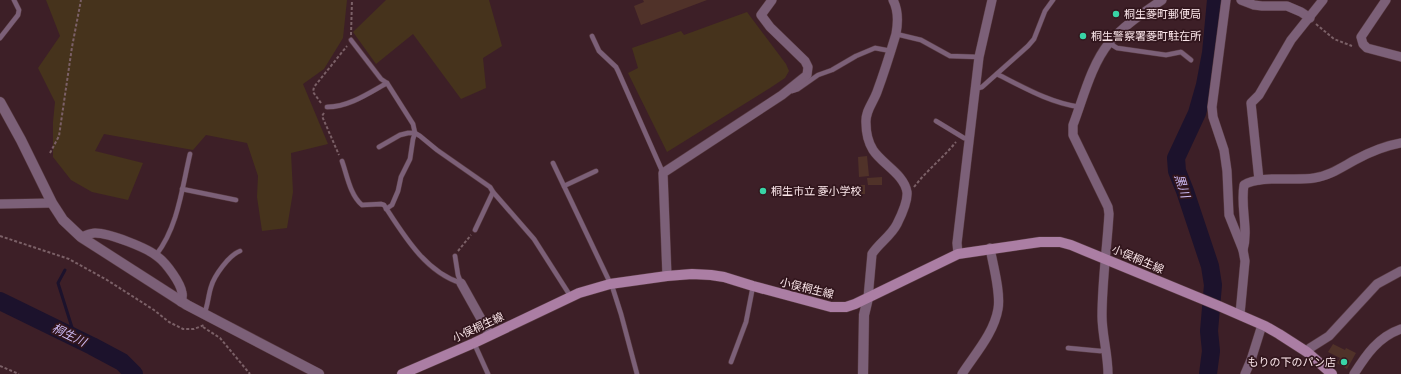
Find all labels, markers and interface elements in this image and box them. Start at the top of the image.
place label: 桐生菱町郵便局 [1124,8,1201,21]
marker: 桐生菱町郵便局 [1111,9,1121,19]
place label: 桐生警察署菱町駐在所 [1091,30,1202,43]
marker: 桐生警察署菱町駐在所 [1078,31,1088,41]
water label: 黒川 [1172,172,1193,201]
place label: 桐生市立 菱小学校 [771,185,862,198]
marker: 桐生市立 菱小学校 [758,186,768,196]
street label: 小俣桐生線 [1110,243,1166,276]
street label: 小俣桐生線 [779,276,835,301]
street label: 小俣桐生線 [451,310,506,345]
water label: 桐生川 [50,321,90,350]
place label: もりの下のパン店 [1247,356,1336,369]
marker: もりの下のパン店 [1339,357,1349,367]

